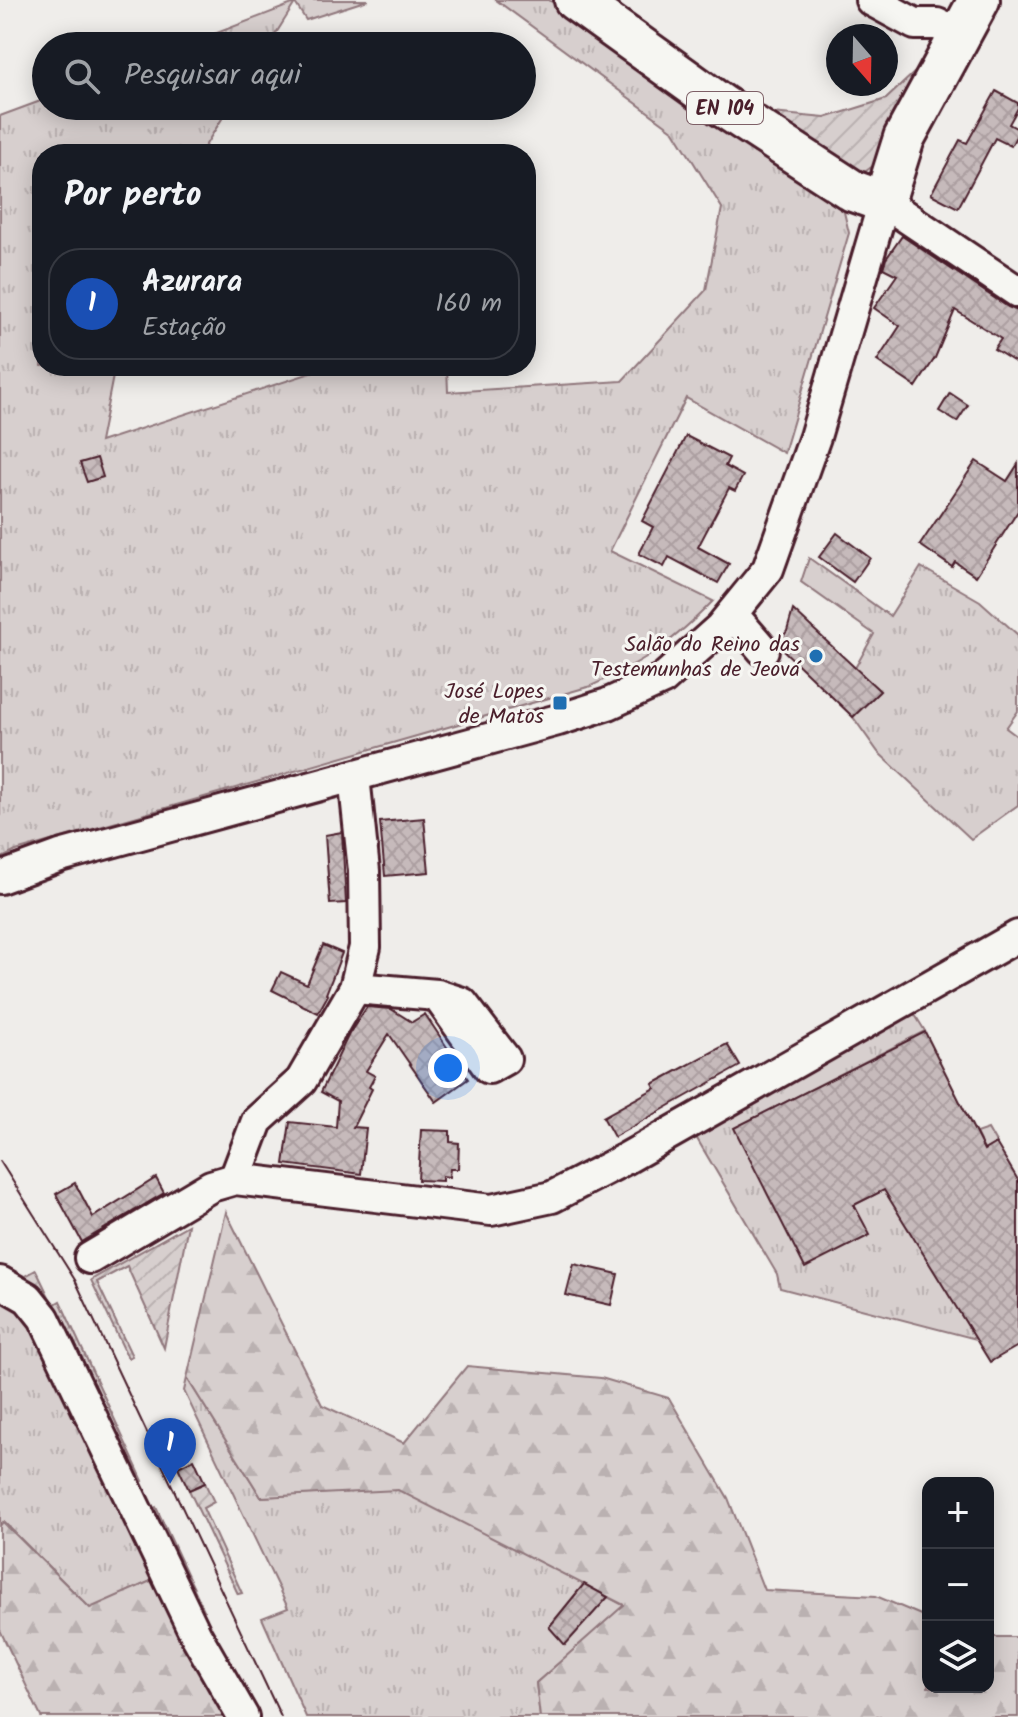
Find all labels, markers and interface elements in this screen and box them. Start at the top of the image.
north arrow [826,24,898,96]
search box [32,32,536,120]
text: Pesquisar aqui [124,52,301,100]
icon: search [60,54,104,98]
road number: EN 104 [687,92,763,124]
text: Por perto [64,169,202,223]
text: Azurara [142,259,242,307]
text: 1 [88,283,96,325]
text: 160 m [435,283,502,325]
text: Estação [142,307,226,349]
place label: Salão do Reino das Testemunhas de Jeová [591,628,803,688]
marker: Salão do Reino das Testemunhas de Jeová [807,647,825,665]
place label: José Lopes de Matos [444,675,545,735]
marker: José Lopes de Matos [551,694,569,712]
your location [428,1048,468,1088]
pin: 1 [144,1418,196,1484]
map controls [922,1477,994,1693]
button: + [922,1477,994,1549]
button: − [922,1549,994,1621]
button: layers [922,1621,994,1693]

